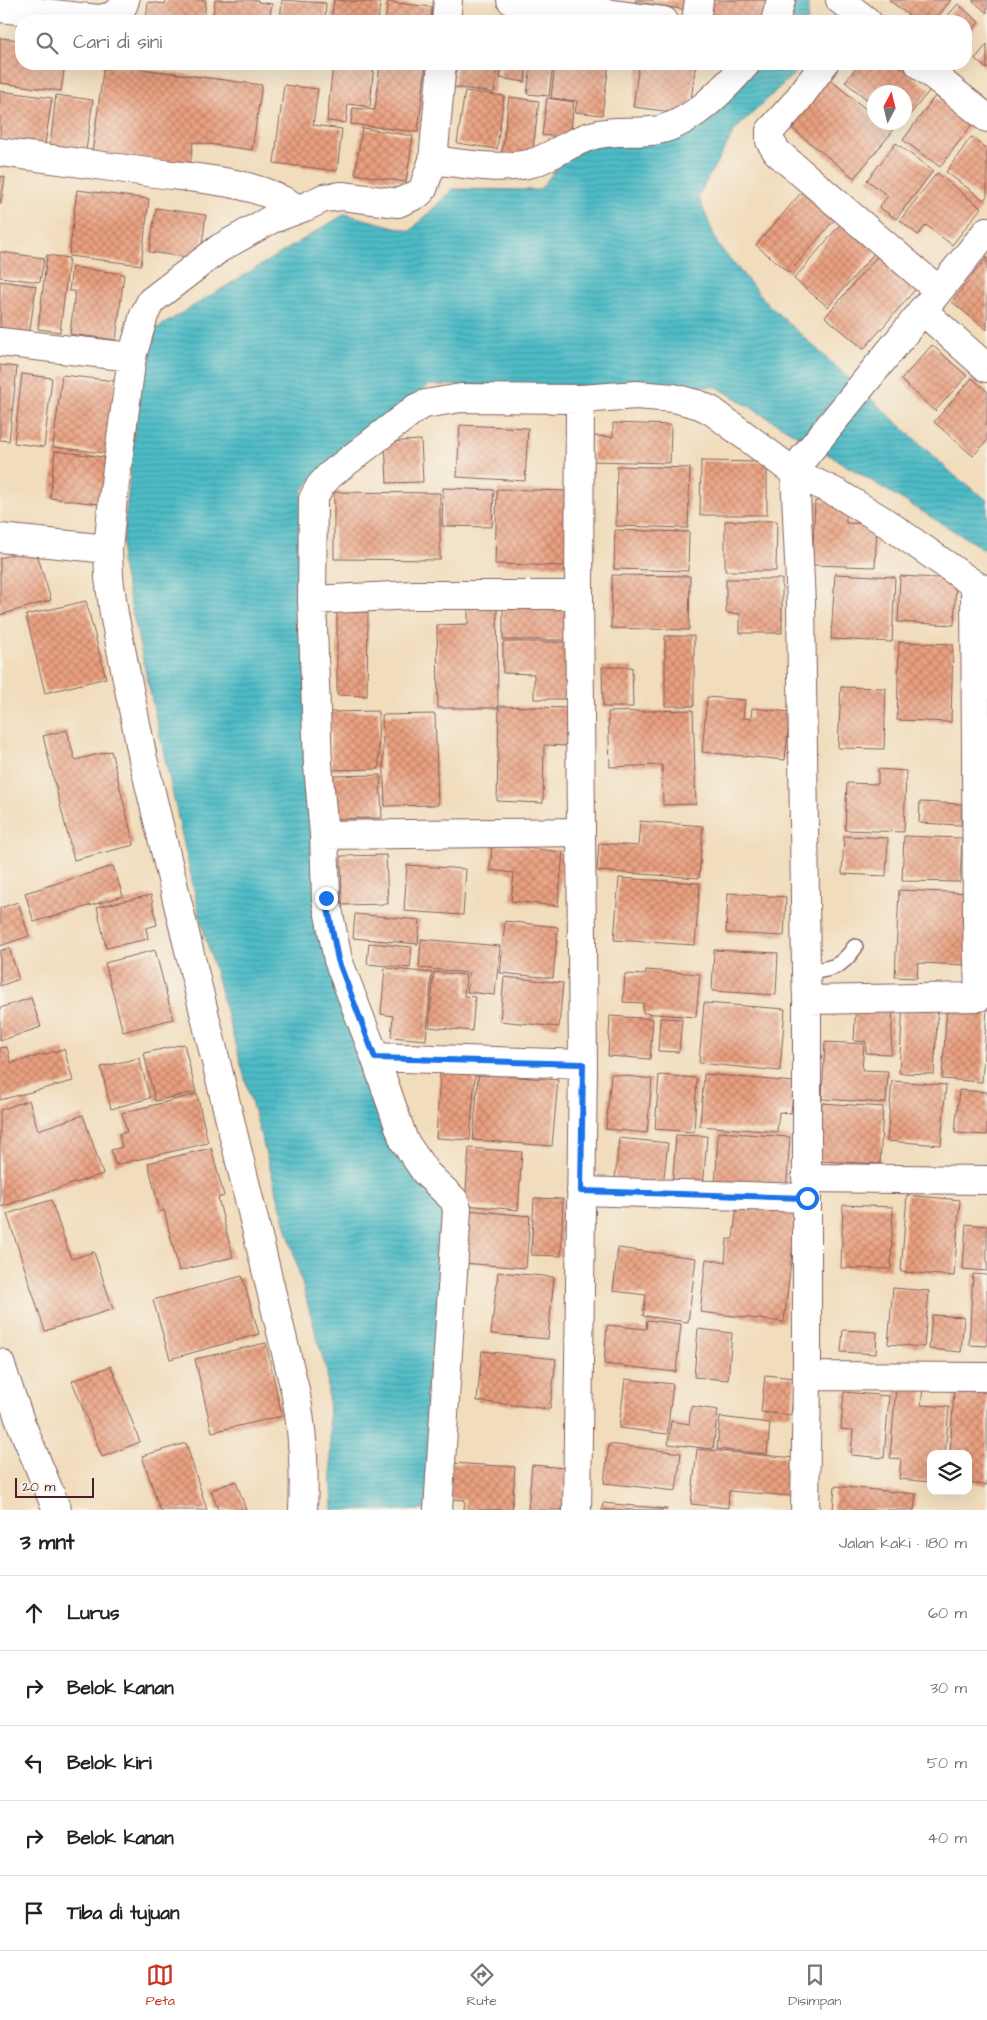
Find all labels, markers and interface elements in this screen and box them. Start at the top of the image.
search box [15,15,972,70]
icon: search [33,29,61,57]
text: Cari di sini [73,29,162,56]
north arrow [867,85,912,130]
route end [315,887,338,910]
route start [796,1187,819,1210]
map controls [927,1450,972,1495]
button: layers [927,1450,972,1495]
scale bar [15,1475,94,1498]
text: 20 m [22,1477,55,1497]
text: 3 mnt [20,1528,74,1557]
text: Jalan kaki · 180 m [839,1532,967,1554]
icon: ahead [20,1599,48,1627]
text: Lurus [67,1600,119,1627]
text: 60 m [928,1602,967,1624]
icon: right [20,1674,48,1702]
text: Belok kanan [67,1675,174,1702]
text: 30 m [930,1677,967,1699]
icon: left [20,1749,48,1777]
text: Belok kiri [67,1750,152,1777]
text: 50 m [927,1752,967,1774]
icon: right [20,1824,48,1852]
text: Belok kanan [67,1825,174,1852]
text: 40 m [927,1827,967,1849]
icon: arrive [20,1899,48,1927]
text: Tiba di tujuan [67,1900,179,1927]
tab: Peta [146,1961,175,2011]
tab: Rute [466,1961,497,2011]
tab: Disimpan [788,1961,841,2011]

